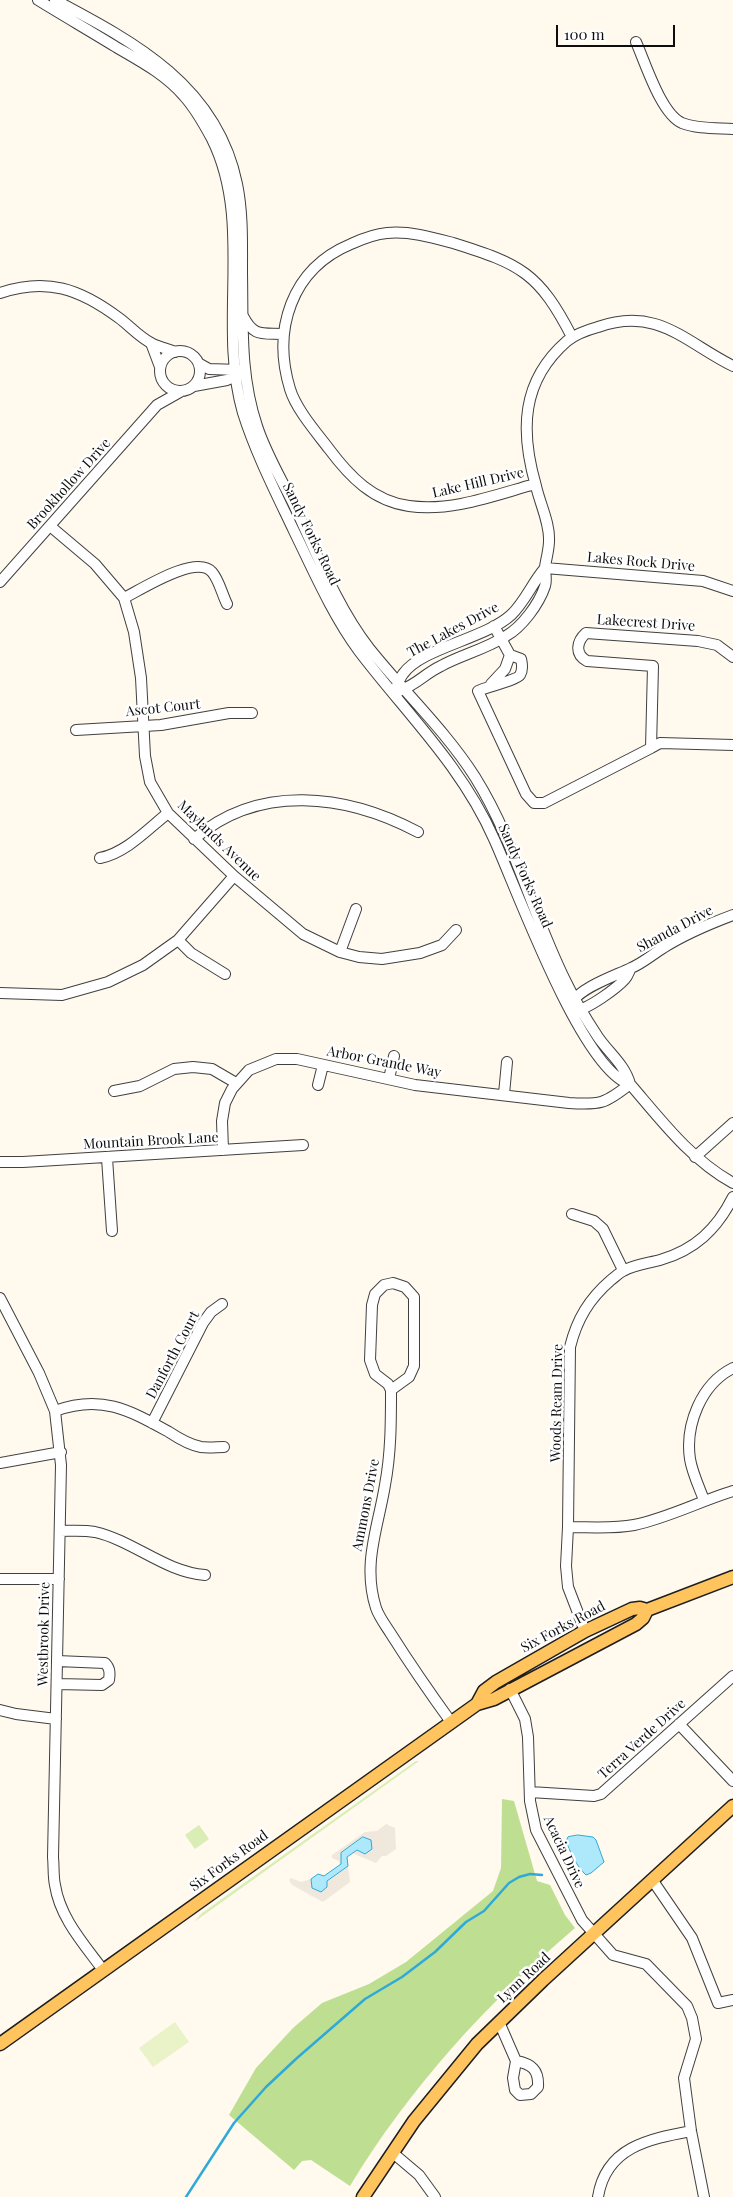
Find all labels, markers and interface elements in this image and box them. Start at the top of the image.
scale bar [558,15,677,47]
text: 100 m [564,24,605,44]
street label: Brookhollow Drive [24,435,114,533]
street label: Lake Hill Drive [431,464,525,502]
street label: Sandy Forks Road [279,480,343,588]
street label: Lakes Rock Drive [586,549,696,575]
street label: The Lakes Drive [404,599,502,661]
street label: Lakecrest Drive [596,611,696,635]
street label: Ascot Court [125,696,201,720]
street label: Maylands Avenue [174,797,264,885]
street label: Sandy Forks Road [495,821,555,931]
street label: Shanda Drive [634,902,716,956]
street label: Arbor Grande Way [325,1043,443,1081]
street label: Mountain Brook Lane [83,1129,219,1153]
street label: Danforth Court [143,1308,203,1402]
street label: Woods Ream Drive [548,1344,566,1462]
street label: Ammons Drive [349,1457,383,1553]
street label: Westbrook Drive [35,1582,53,1686]
street label: Six Forks Road [518,1598,608,1656]
street label: Terra Verde Drive [595,1695,689,1783]
street label: Acacia Drive [540,1813,588,1891]
street label: Six Forks Road [186,1827,272,1895]
street label: Lynn Road [494,1949,554,2007]

